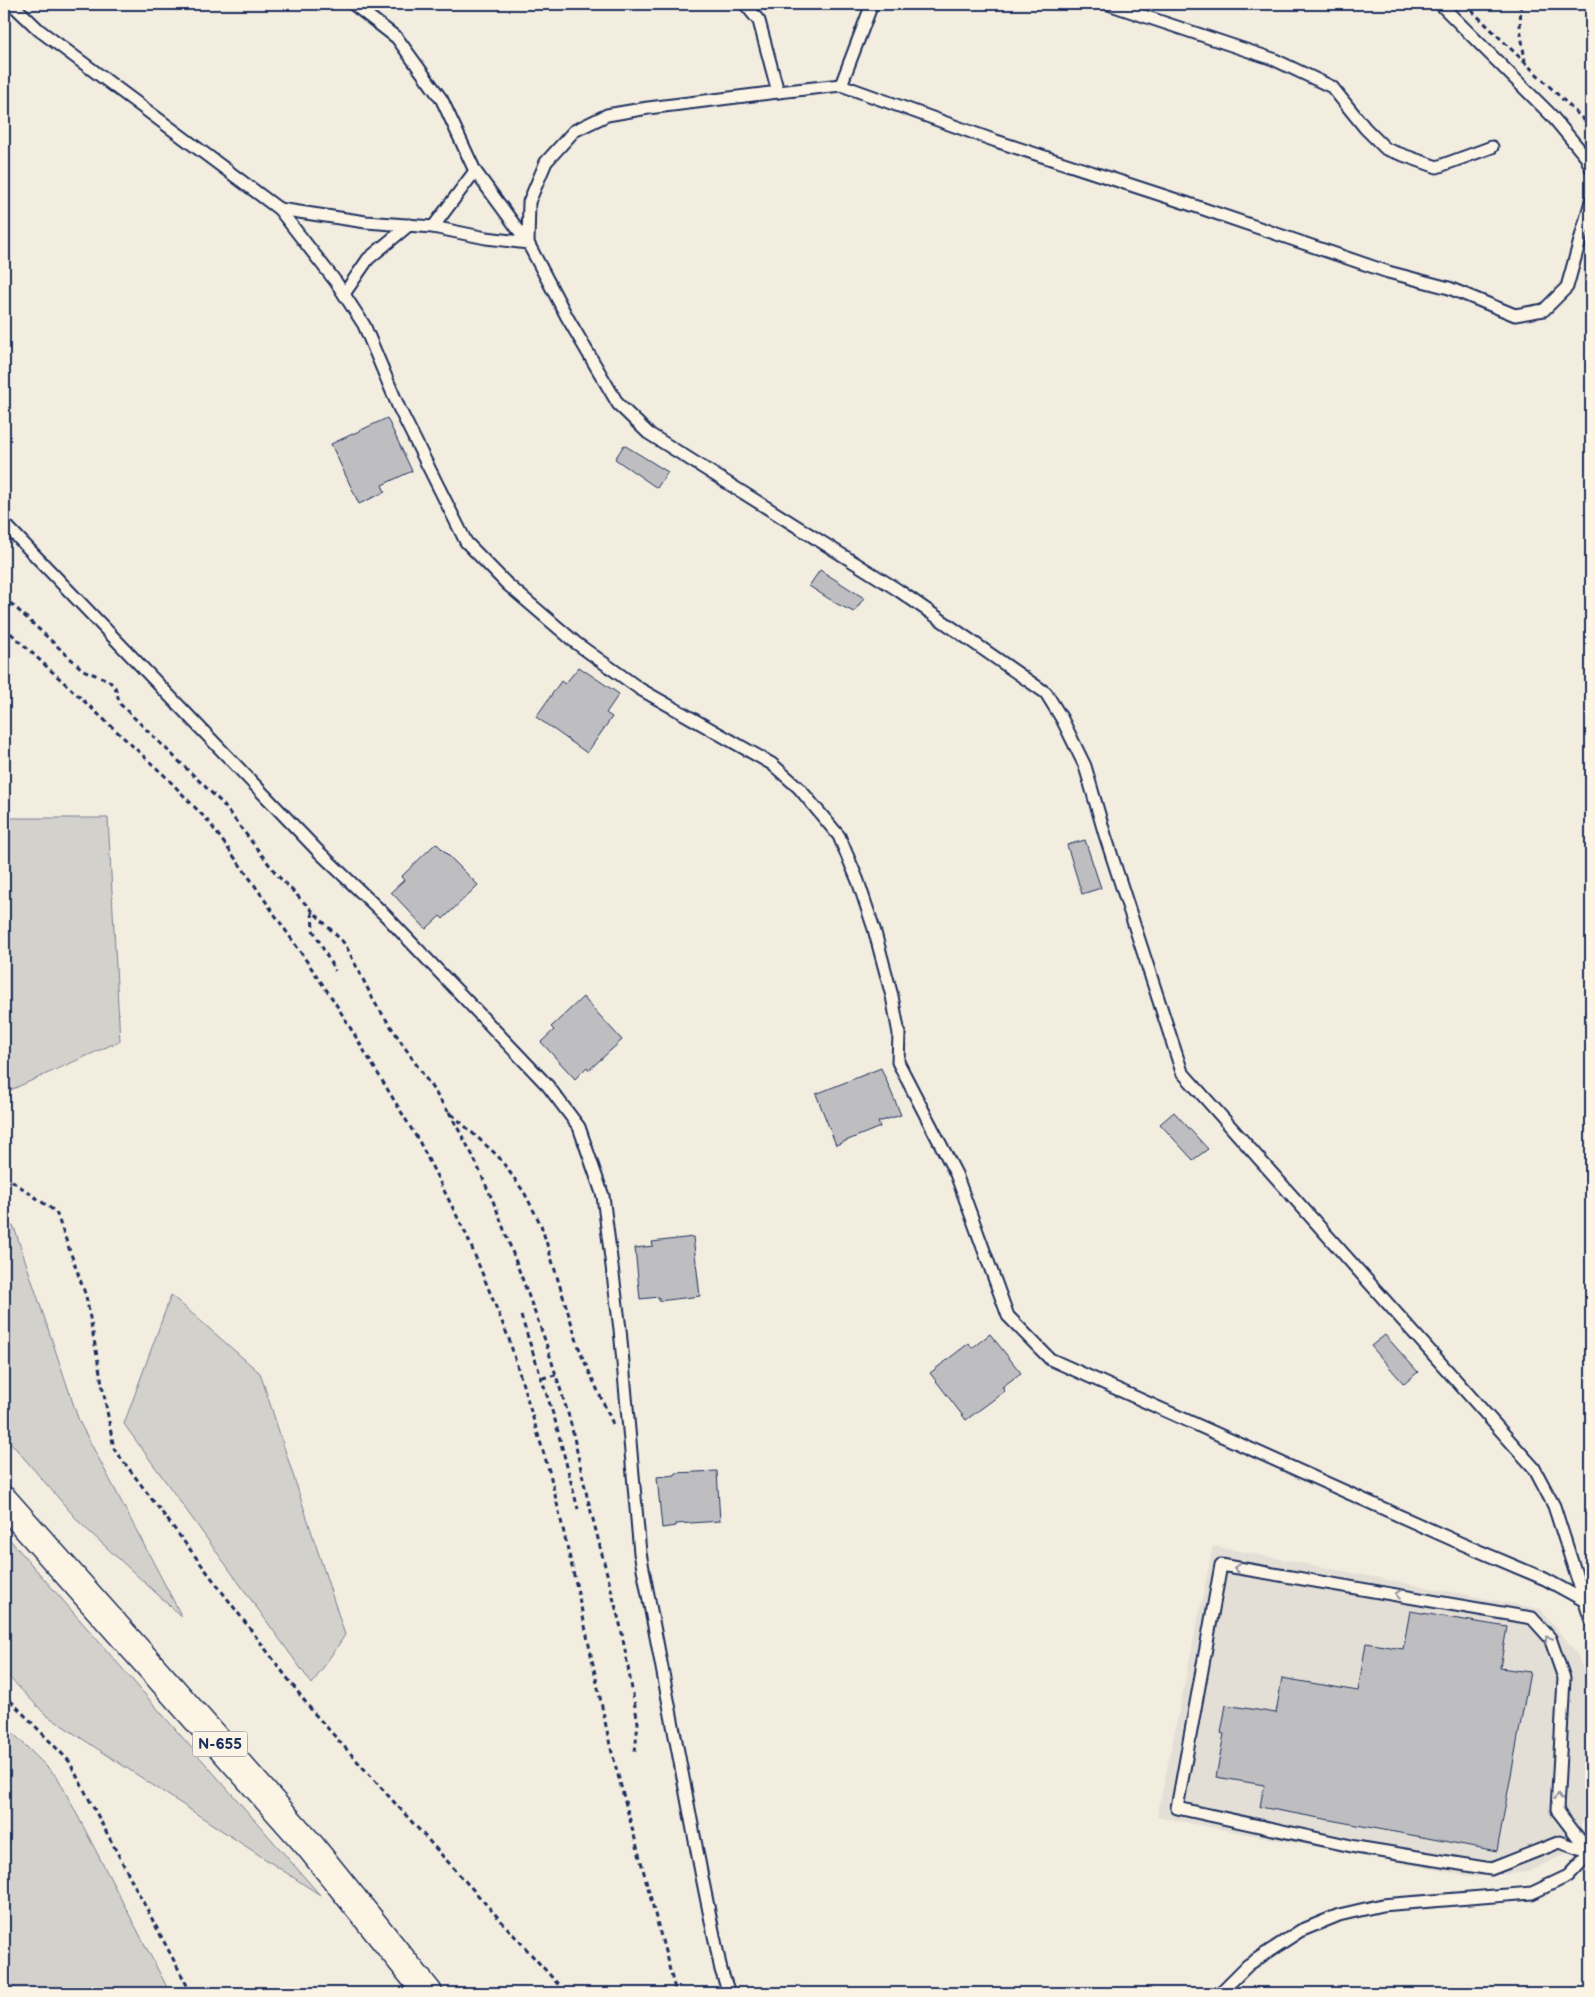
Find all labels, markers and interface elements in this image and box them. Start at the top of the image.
one-way arrow [1233,1564,1242,1574]
one-way arrow [1393,1590,1402,1600]
one-way arrow [1545,1635,1555,1644]
road number: N-655 [192,1732,248,1756]
one-way arrow [1553,1793,1563,1801]

